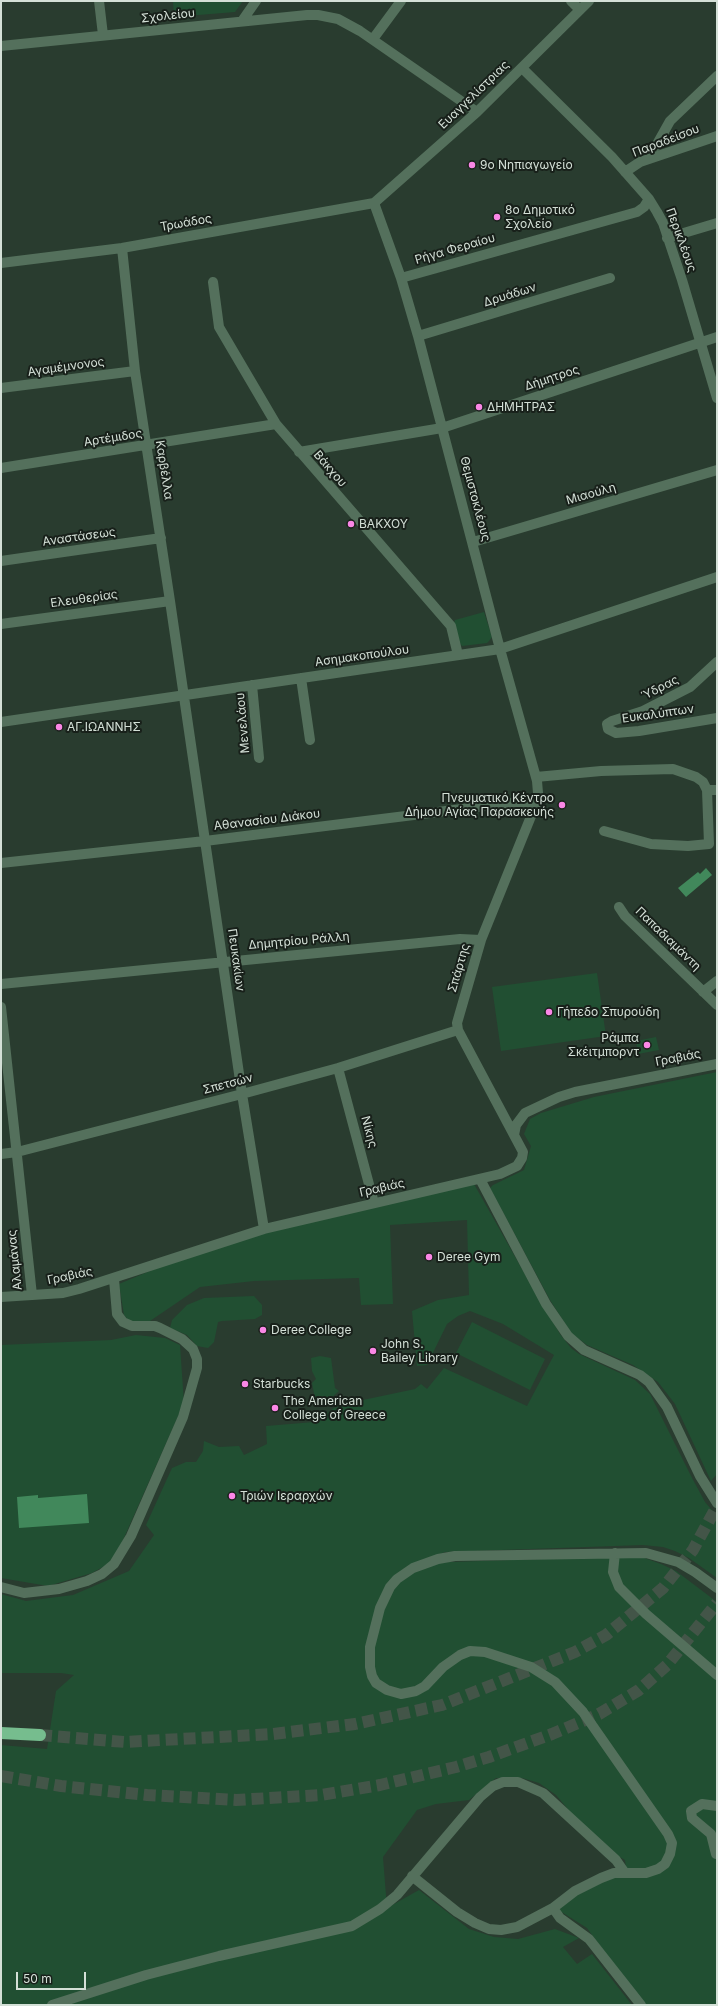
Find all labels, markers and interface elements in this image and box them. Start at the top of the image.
street label: Σχολείου [140,6,196,26]
street label: Ευαγγελίστριας [436,58,512,132]
street label: Παραδείσου [630,122,702,160]
place label: 9ο Νηπιαγωγείο [480,158,573,172]
marker: 9ο Νηπιαγωγείο [467,160,477,170]
place label: 8ο Δημοτικό Σχολείο [505,203,575,231]
street label: Περικλέους [663,206,699,274]
street label: Τρωάδος [159,211,213,235]
marker: 8ο Δημοτικό Σχολείο [492,212,502,222]
street label: Ρήγα Φεραίου [413,231,497,267]
street label: Δρυάδων [482,280,538,310]
street label: Αγαμέμνονος [27,354,105,380]
street label: Δήμητρος [523,362,581,394]
place label: ΔΗΜΗΤΡΑΣ [487,400,555,414]
marker: ΔΗΜΗΤΡΑΣ [474,402,484,412]
street label: Αρτέμιδος [83,426,143,450]
street label: Καρβέλλα [152,439,176,501]
street label: Βάκχου [310,448,350,490]
street label: Θεμιστοκλέους [457,455,493,543]
street label: Μιαούλη [564,480,618,508]
place label: ΒΑΚΧΟΥ [359,517,408,531]
marker: ΒΑΚΧΟΥ [346,519,356,529]
street label: Αναστάσεως [42,525,116,549]
street label: Ελευθερίας [49,587,119,611]
street label: Ασημακοπούλου [314,642,410,670]
street label: Ύδρας [639,673,681,703]
street label: Μενελάου [233,692,253,754]
street label: Ευκαλύπτων [621,702,695,726]
place label: ΑΓ.ΙΩΑΝΝΗΣ [67,720,141,734]
marker: ΑΓ.ΙΩΑΝΝΗΣ [54,722,64,732]
place label: Πνευματικό Κέντρο Δήμου Αγίας Παρασκευής [405,791,554,819]
marker: Πνευματικό Κέντρο Δήμου Αγίας Παρασκευής [557,800,567,810]
street label: Αθανασίου Διάκου [213,806,321,834]
street label: Παπαδιαμάντη [632,904,704,974]
street label: Πευκακίων [224,928,248,992]
street label: Δημητρίου Ράλλη [248,929,350,953]
street label: Σπάρτης [445,942,473,994]
place label: Γήπεδο Σπυρούδη [557,1005,659,1019]
marker: Γήπεδο Σπυρούδη [544,1007,554,1017]
place label: Ράμπα Σκέιτμπορντ [568,1031,639,1059]
marker: Ράμπα Σκέιτμπορντ [642,1040,652,1050]
street label: Γραβιάς [654,1047,702,1069]
street label: Σπετσών [201,1070,255,1098]
street label: Νίκης [358,1114,380,1150]
street label: Γραβιάς [358,1176,406,1200]
street label: Αλαμάνας [5,1229,25,1291]
place label: Deree Gym [437,1250,501,1264]
marker: Deree Gym [424,1252,434,1262]
street label: Γραβιάς [46,1264,94,1288]
place label: Deree College [271,1323,351,1337]
marker: Deree College [258,1325,268,1335]
place label: John S. Bailey Library [381,1337,458,1365]
marker: John S. Bailey Library [368,1346,378,1356]
place label: Starbucks [253,1377,310,1391]
marker: Starbucks [240,1379,250,1389]
place label: The American College of Greece [283,1394,386,1422]
marker: The American College of Greece [270,1403,280,1413]
place label: Τριών Ιεραρχών [240,1489,333,1503]
marker: Τριών Ιεραρχών [227,1491,237,1501]
scale bar [18,1964,88,1990]
text: 50 m [23,1971,52,1986]

